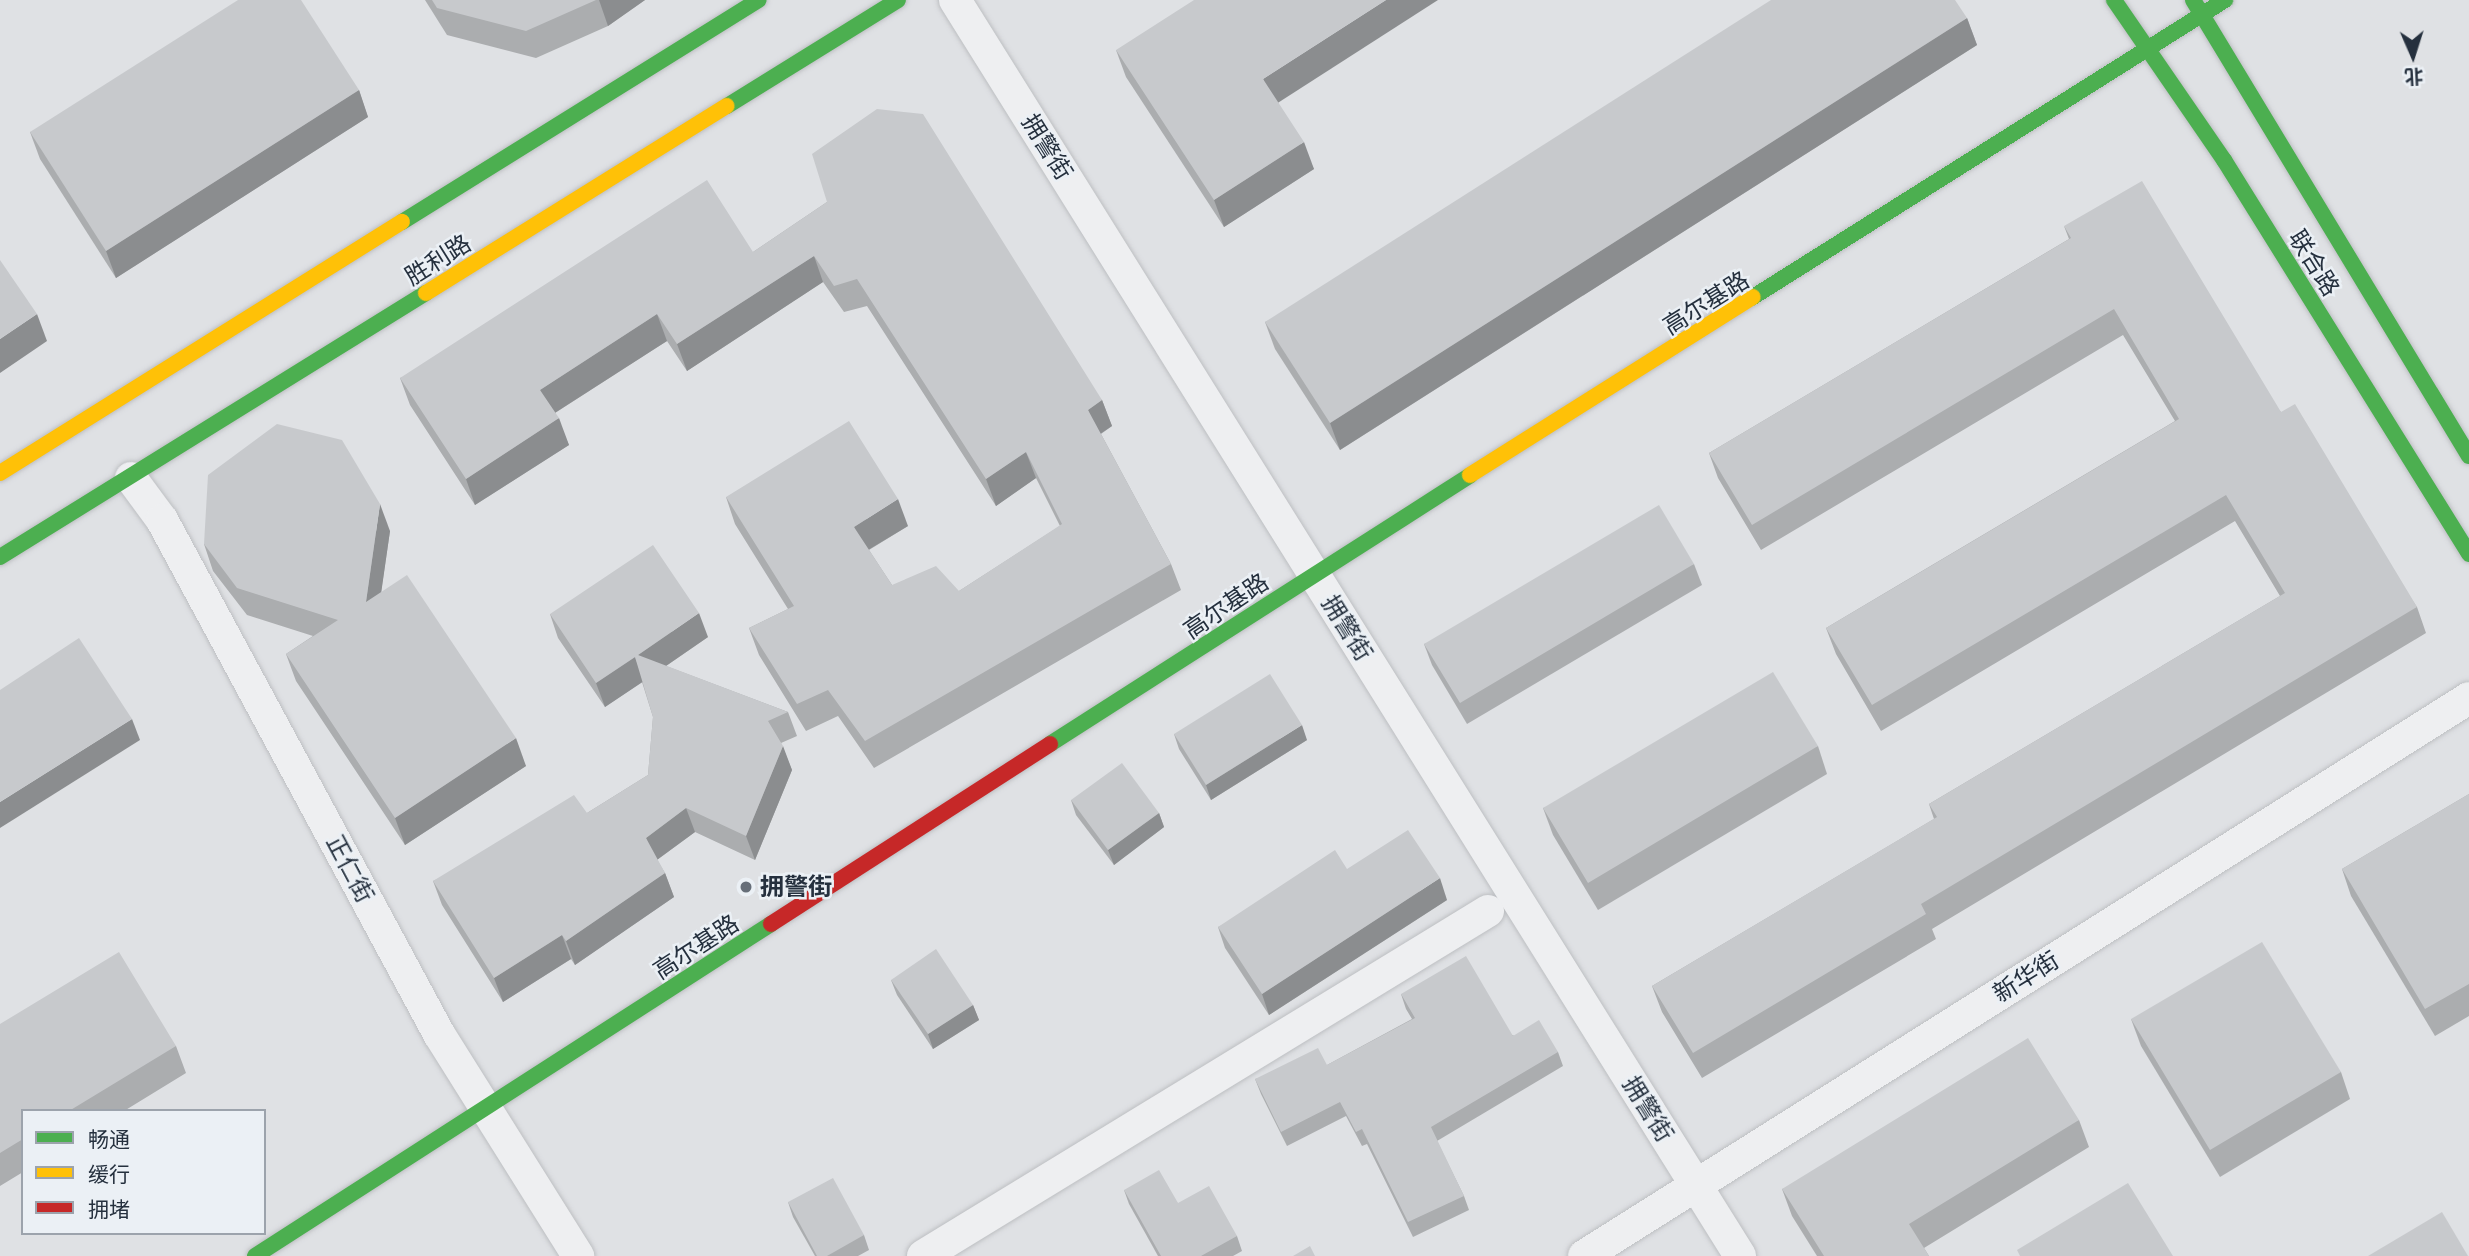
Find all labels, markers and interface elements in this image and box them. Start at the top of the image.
north arrow [2378,21,2448,91]
text: 北 [2404,64,2424,89]
street label: 拥警街 [1016,109,1078,185]
street label: 联合路 [2283,225,2345,301]
street label: 胜利路 [400,229,476,291]
street label: 高尔基路 [1658,265,1754,341]
street label: 高尔基路 [1178,567,1274,645]
street label: 拥警街 [1316,590,1378,666]
street label: 正仁街 [320,830,380,908]
place label: 拥警街 [760,873,832,901]
marker: 拥警街 [738,879,754,895]
street label: 高尔基路 [648,909,744,985]
street label: 新华街 [1988,946,2064,1008]
street label: 拥警街 [1617,1071,1679,1147]
legend [21,1109,266,1235]
text: 畅通 [88,1126,130,1152]
text: 缓行 [88,1161,130,1187]
text: 拥堵 [88,1196,130,1222]

